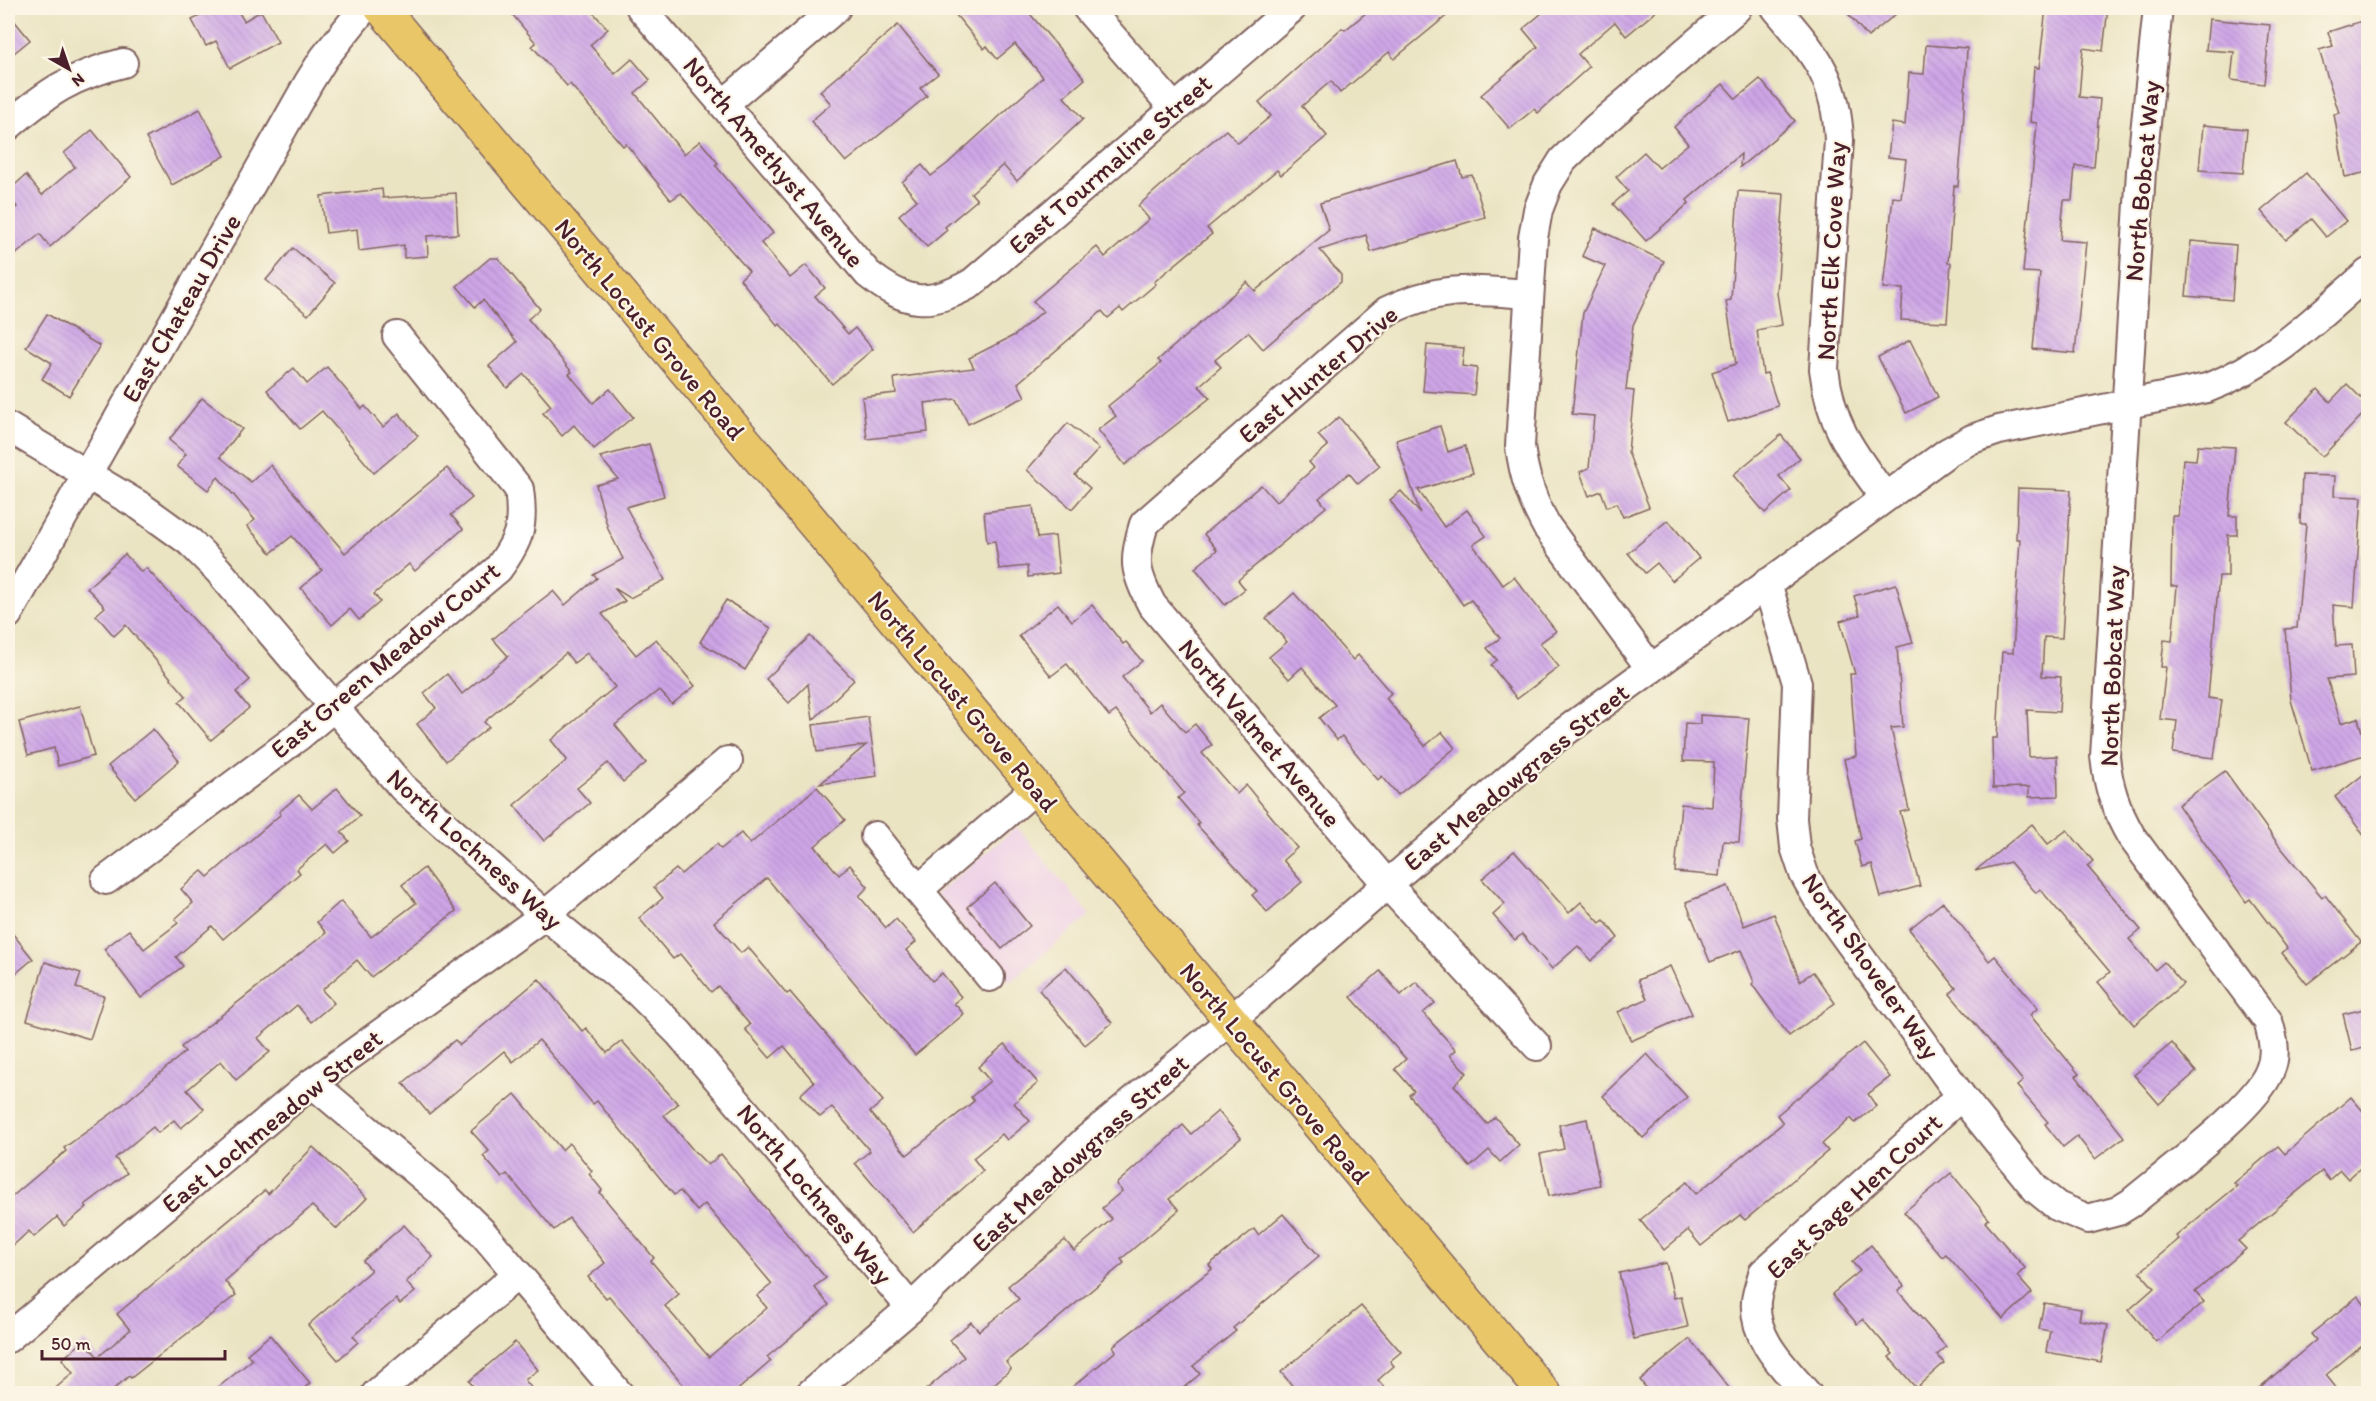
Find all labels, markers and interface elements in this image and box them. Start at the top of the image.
north arrow [39,39,99,99]
street label: North Amethyst Avenue [676,50,872,274]
street label: East Tourmaline Street [1002,67,1218,261]
text: N [68,69,89,91]
street label: North Bobcat Way [2117,79,2167,283]
street label: North Elk Cove Way [1809,141,1853,361]
street label: East Chateau Drive [114,208,248,408]
street label: North Locust Grove Road [548,212,752,446]
street label: East Hunter Drive [1232,298,1404,450]
street label: East Green Meadow Court [264,554,507,765]
street label: North Bobcat Way [2092,565,2132,767]
street label: North Locust Grove Road [861,584,1065,818]
street label: North Valmet Avenue [1172,632,1348,834]
street label: East Meadowgrass Street [1397,676,1635,878]
street label: North Lochness Way [380,762,570,936]
street label: North Shoveler Way [1795,867,1947,1065]
street label: North Locust Grove Road [1173,956,1377,1190]
street label: East Lochmeadow Street [155,1022,389,1220]
street label: East Meadowgrass Street [965,1047,1195,1259]
street label: North Lochness Way [730,1097,900,1291]
street label: East Sage Hen Court [1759,1106,1949,1286]
scale bar [42,1323,225,1361]
text: 50 m [51,1333,91,1355]

